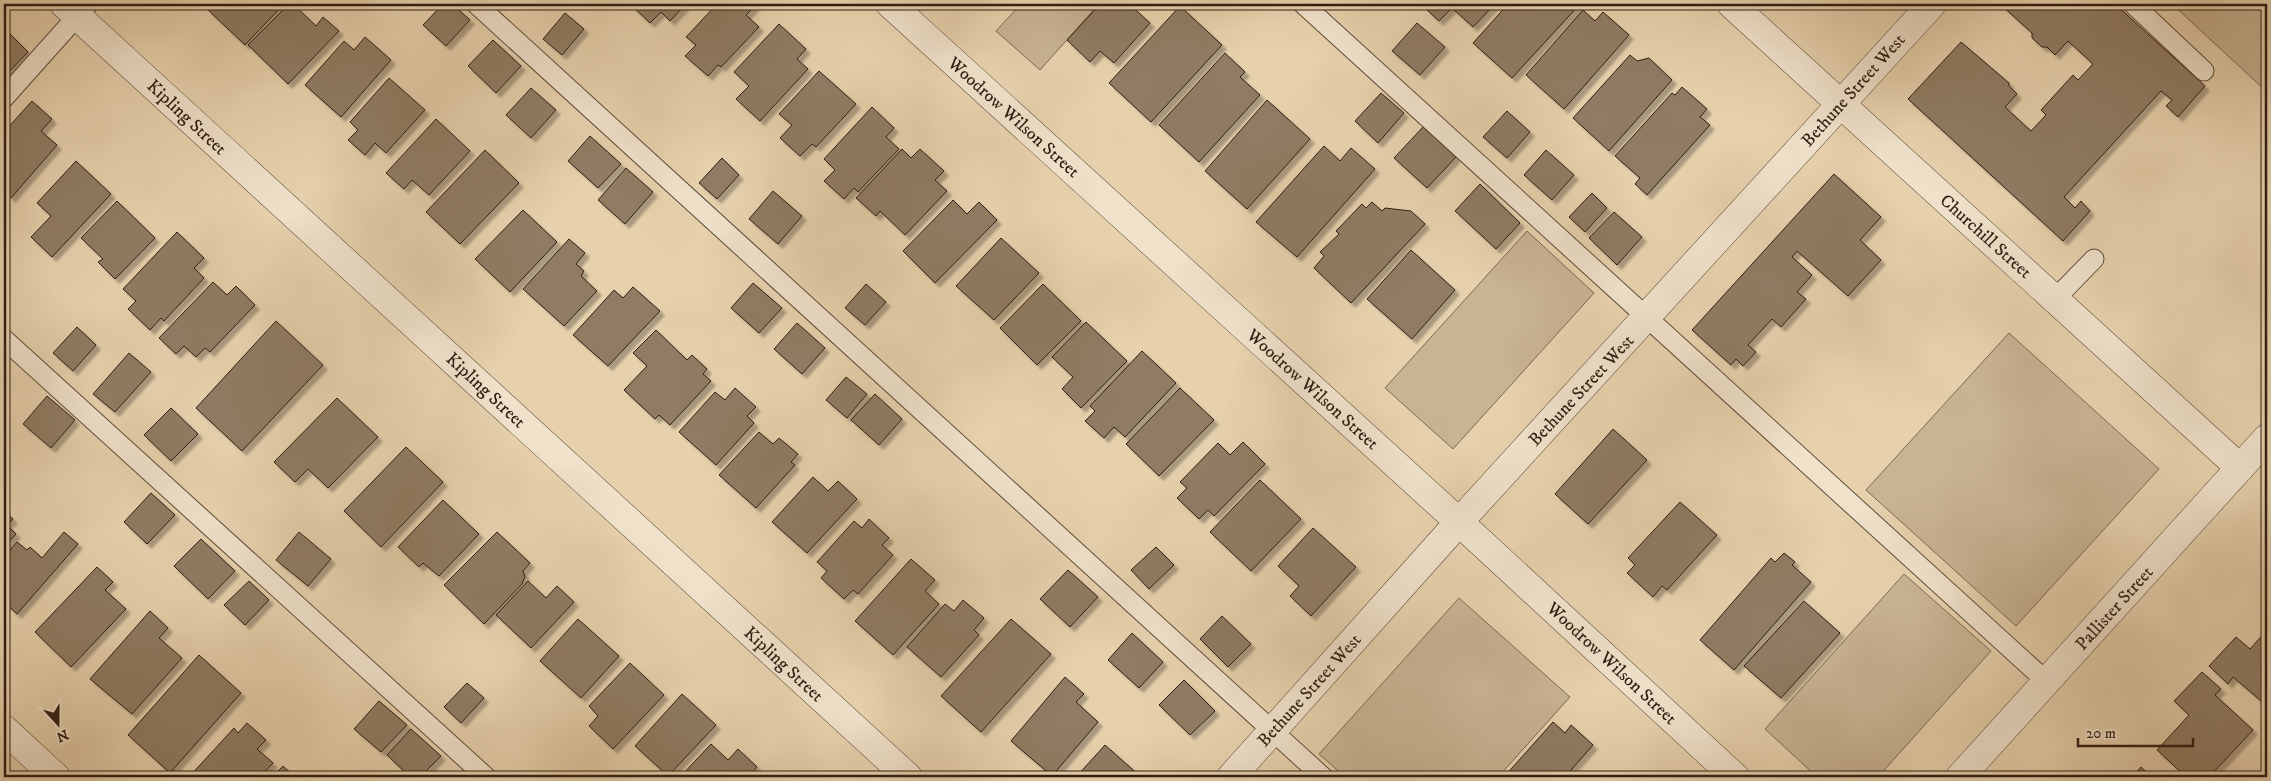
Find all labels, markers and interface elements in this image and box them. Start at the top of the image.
street label: Bethune Street West [1797,29,1910,152]
street label: Woodrow Wilson Street [942,52,1084,183]
street label: Kipling Street [142,75,231,160]
street label: Churchill Street [1935,190,2036,284]
street label: Woodrow Wilson Street [1241,324,1383,455]
street label: Bethune Street West [1524,330,1639,451]
street label: Kipling Street [441,348,530,433]
street label: Pallister Street [2071,562,2159,655]
street label: Woodrow Wilson Street [1541,597,1681,730]
street label: Kipling Street [739,622,828,707]
street label: Bethune Street West [1253,629,1366,752]
north arrow [32,698,82,748]
scale bar [2078,716,2194,748]
text: 20 m [2086,724,2116,743]
text: N [53,725,71,746]

